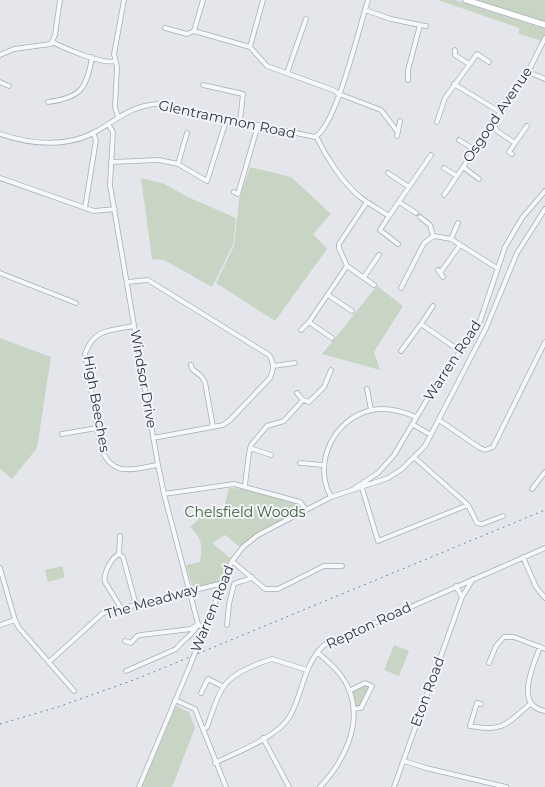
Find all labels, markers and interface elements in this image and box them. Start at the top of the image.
street label: Osgood Avenue [460,64,536,166]
street label: Glentrammon Road [157,97,297,143]
street label: Warren Road [421,318,485,404]
street label: Windsor Drive [126,329,160,429]
street label: High Beeches [79,354,113,454]
park label: Chelsfield Woods [184,505,306,521]
street label: Warren Road [188,563,238,655]
street label: The Meadway [103,581,201,623]
street label: Repton Road [324,599,414,653]
street label: Eton Road [408,655,448,729]

